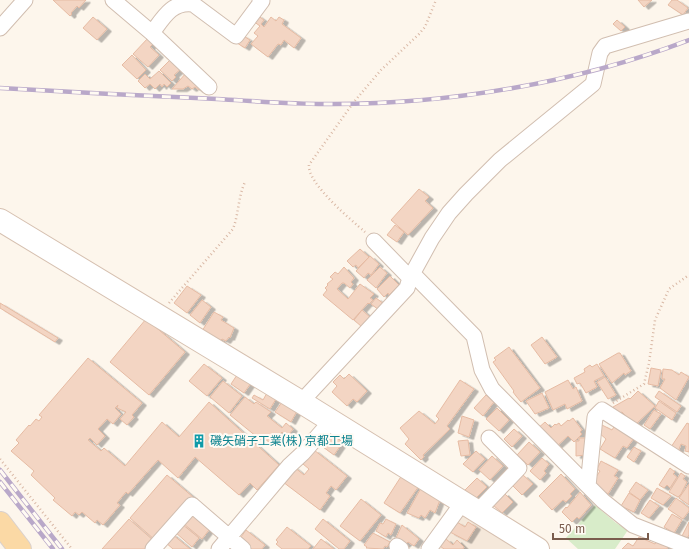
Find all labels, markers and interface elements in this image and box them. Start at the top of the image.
building icon: 磯矢硝子工業(株) 京都工場 [191,433,207,449]
place label: 磯矢硝子工業(株) 京都工場 [210,434,353,448]
scale bar [553,515,648,541]
text: 50 m [559,522,585,536]

